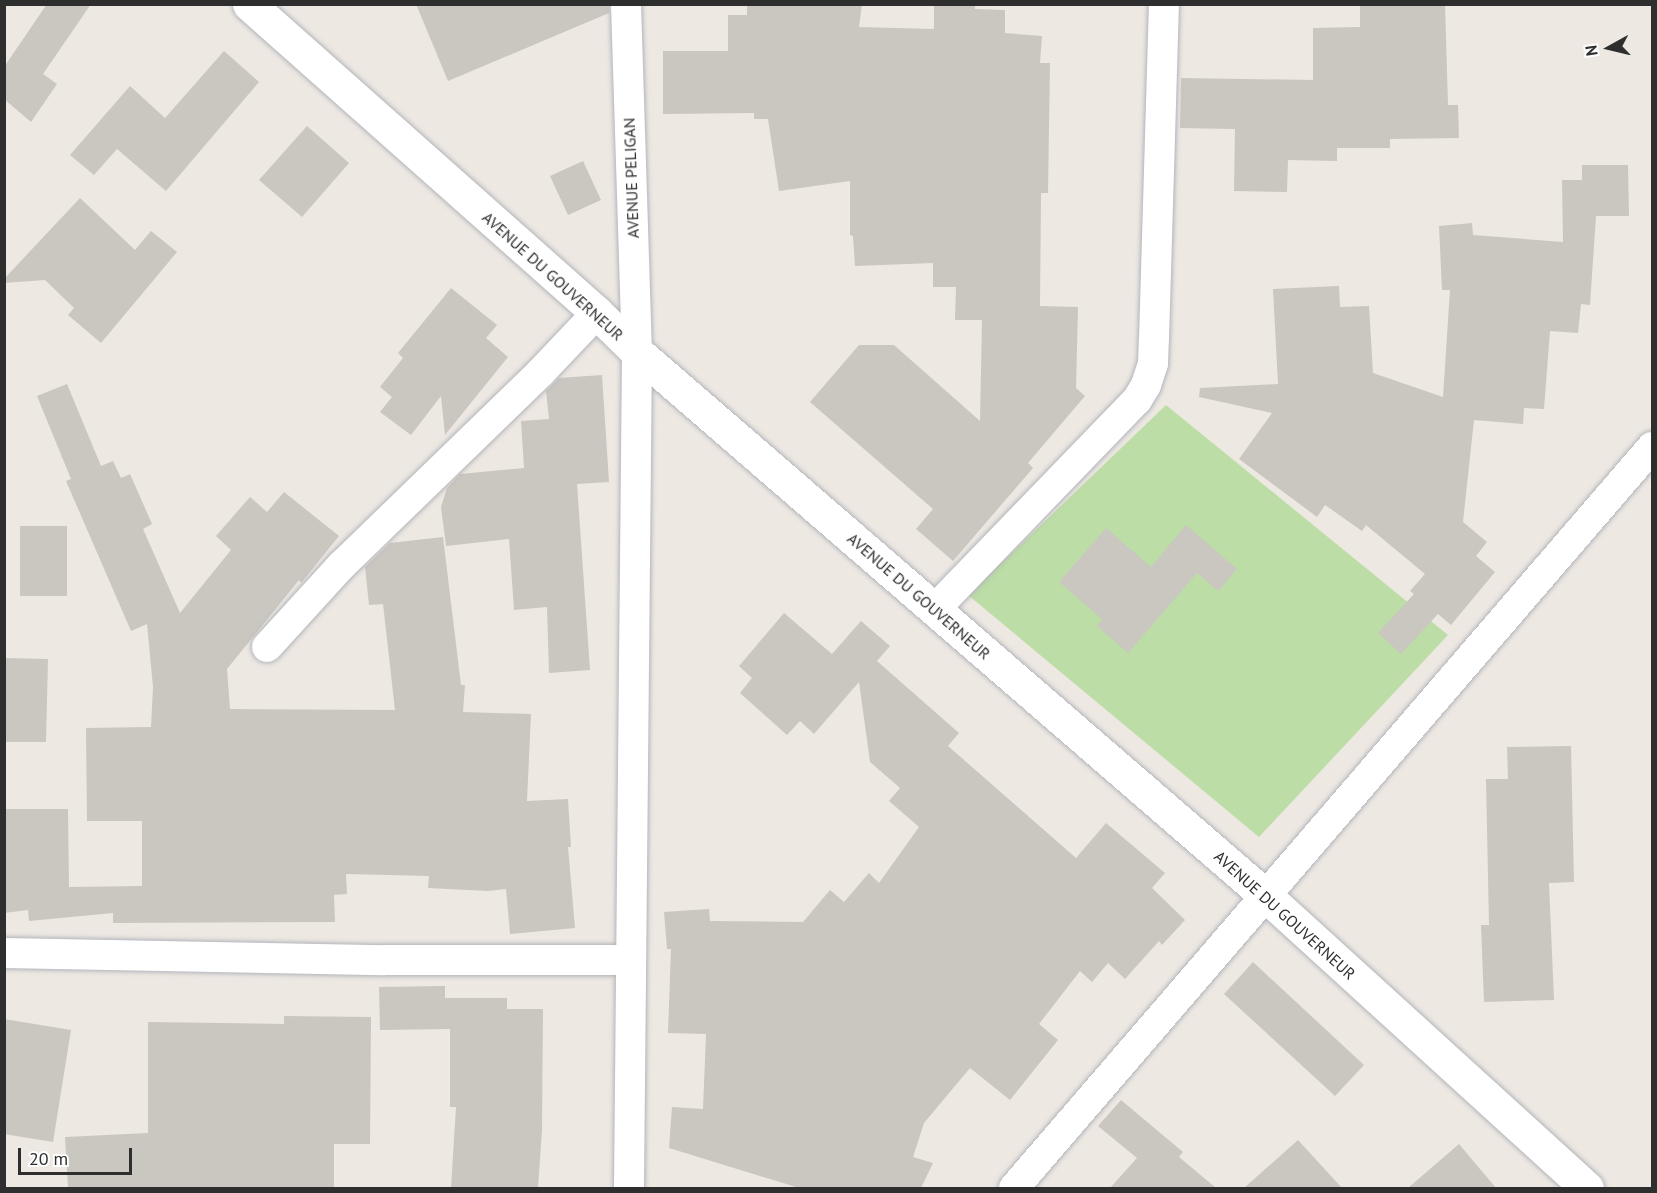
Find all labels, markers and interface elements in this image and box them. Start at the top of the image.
north arrow [1579,18,1639,78]
text: N [1581,44,1602,57]
street label: AVENUE PELIGAN [619,117,643,239]
street label: AVENUE DU GOUVERNEUR [479,208,627,344]
street label: AVENUE DU GOUVERNEUR [844,529,994,663]
street label: AVENUE DU GOUVERNEUR [1211,847,1359,983]
scale bar [21,1136,135,1174]
text: 20 m [29,1147,68,1170]

